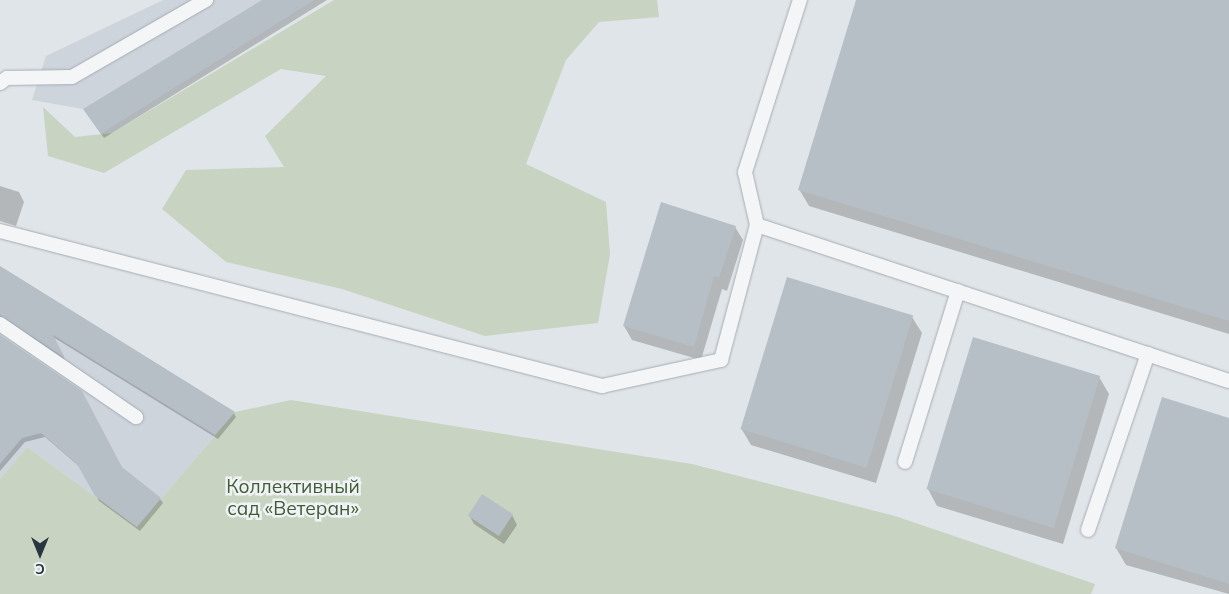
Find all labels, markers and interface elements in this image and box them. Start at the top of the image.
park label: Коллективный сад «Ветеран» [226,476,360,520]
north arrow [15,529,65,579]
text: С [35,560,45,578]

